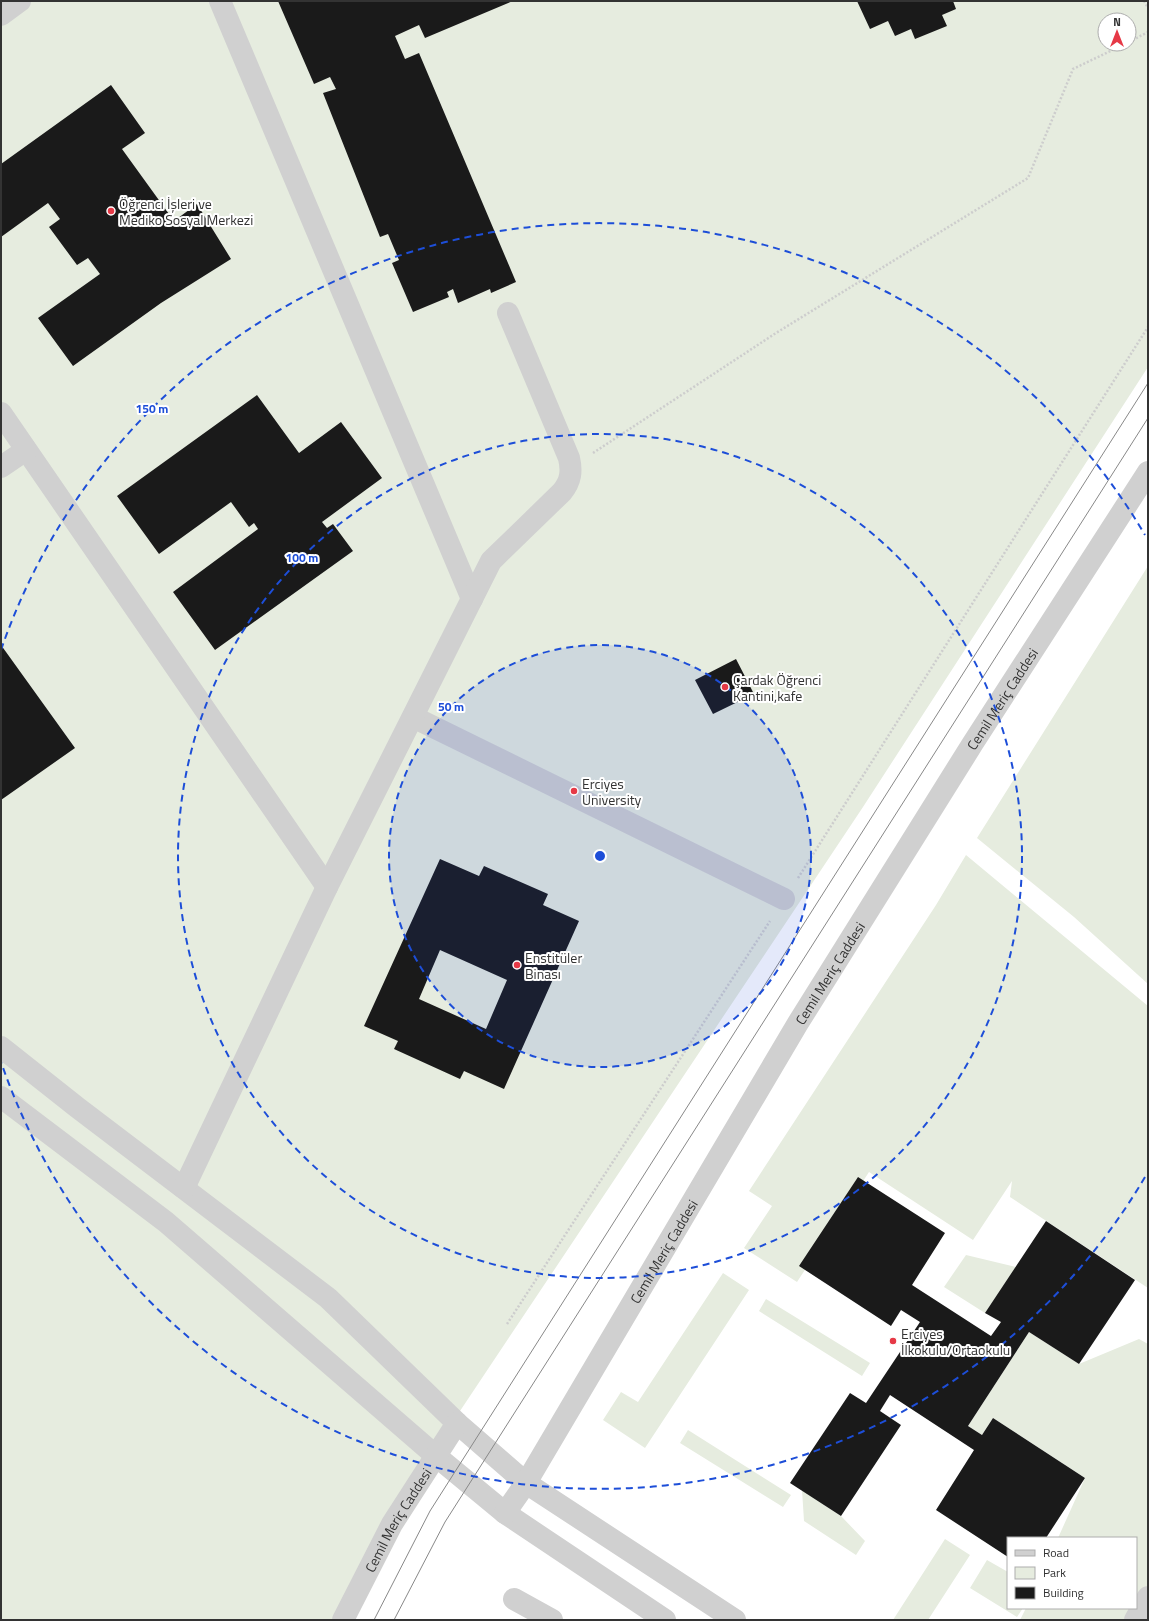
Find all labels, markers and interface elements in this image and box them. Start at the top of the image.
north arrow [1097,12,1137,52]
text: N [1113,14,1121,30]
place label: Öğrenci İşleri ve Mediko Sosyal Merkezi [119,193,253,230]
marker: Öğrenci İşleri ve Mediko Sosyal Merkezi [106,206,116,216]
text: 150 m [136,399,168,418]
text: 100 m [286,548,318,567]
street label: Cemil Meriç Caddesi [961,644,1042,754]
place label: Çardak Öğrenci Kantini,kafe [733,669,821,706]
marker: Çardak Öğrenci Kantini,kafe [720,682,730,692]
text: 50 m [438,697,464,716]
place label: Erciyes University [582,773,642,810]
marker: Erciyes University [569,786,579,796]
centre of rings [593,849,607,863]
street label: Cemil Meriç Caddesi [789,918,869,1028]
place label: Enstitüler Binası [525,947,582,984]
marker: Enstitüler Binası [512,960,522,970]
street label: Cemil Meriç Caddesi [624,1195,702,1307]
place label: Erciyes İlkokulu/Ortaokulu [901,1323,1010,1360]
marker: Erciyes İlkokulu/Ortaokulu [888,1336,898,1346]
street label: Cemil Meriç Caddesi [359,1464,436,1576]
legend [1007,1537,1137,1609]
text: Road [1043,1543,1069,1562]
text: Park [1043,1563,1066,1582]
text: Building [1043,1583,1084,1602]

